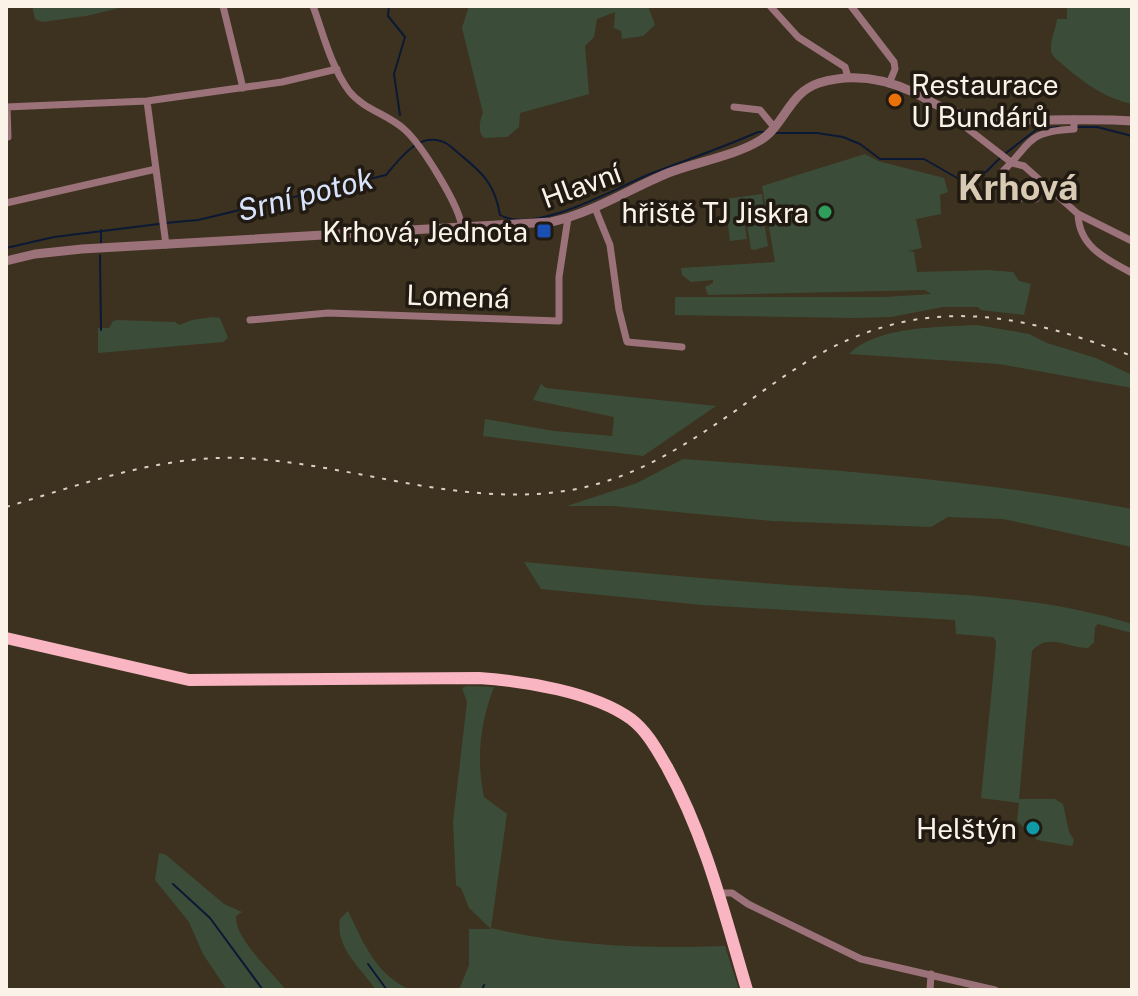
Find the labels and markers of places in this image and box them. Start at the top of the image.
place label: Restaurace U Bundárů [911,68,1059,133]
marker: Restaurace U Bundárů [886,91,904,109]
place label: hřiště TJ Jiskra [622,196,809,229]
marker: hřiště TJ Jiskra [816,203,834,221]
place label: Krhová, Jednota [322,215,528,248]
marker: Krhová, Jednota [535,222,553,240]
place label: Helštýn [916,812,1017,845]
marker: Helštýn [1024,819,1042,837]

